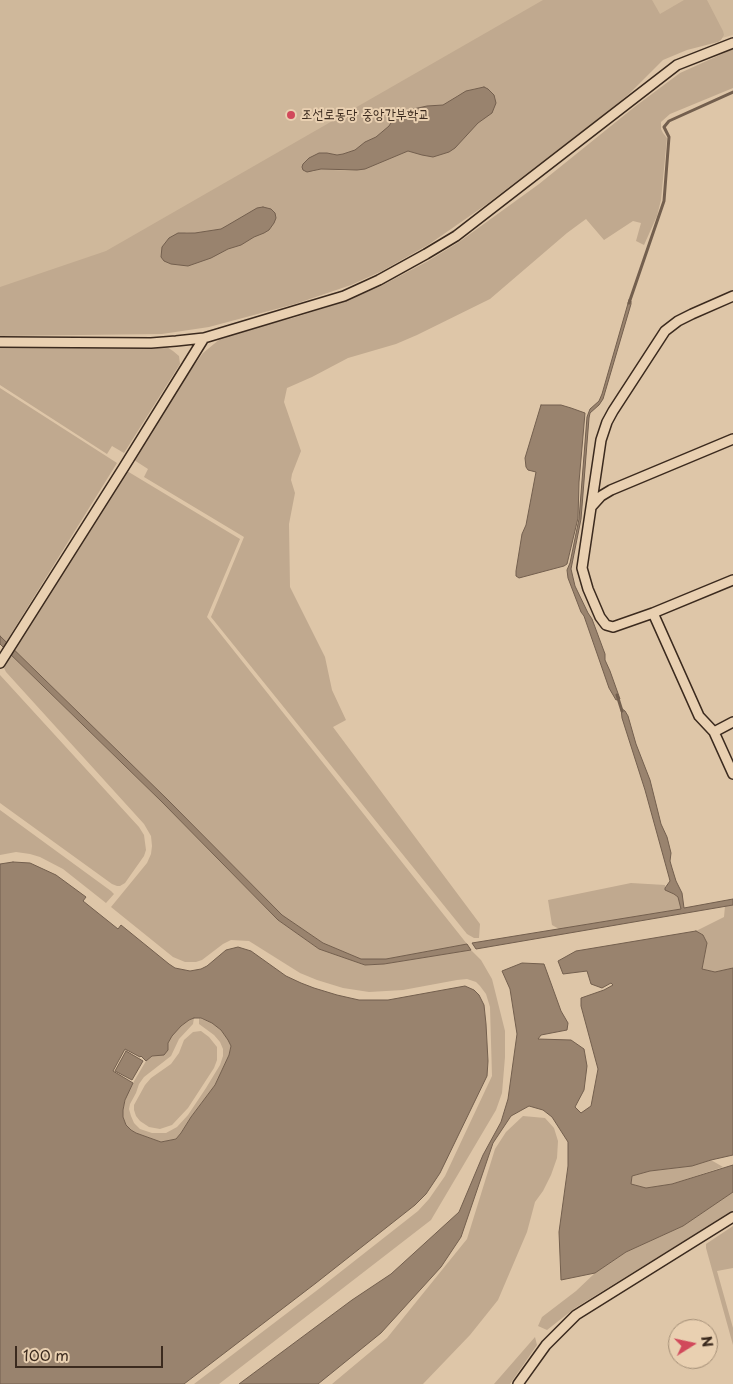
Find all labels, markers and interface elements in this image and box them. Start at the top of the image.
place label: 조선로동당 중앙간부학교 [301,107,429,123]
marker: 조선로동당 중앙간부학교 [285,109,297,121]
north arrow [668,1319,718,1369]
text: N [696,1334,719,1349]
scale bar [18,1336,165,1368]
text: 100 m [23,1343,69,1366]

